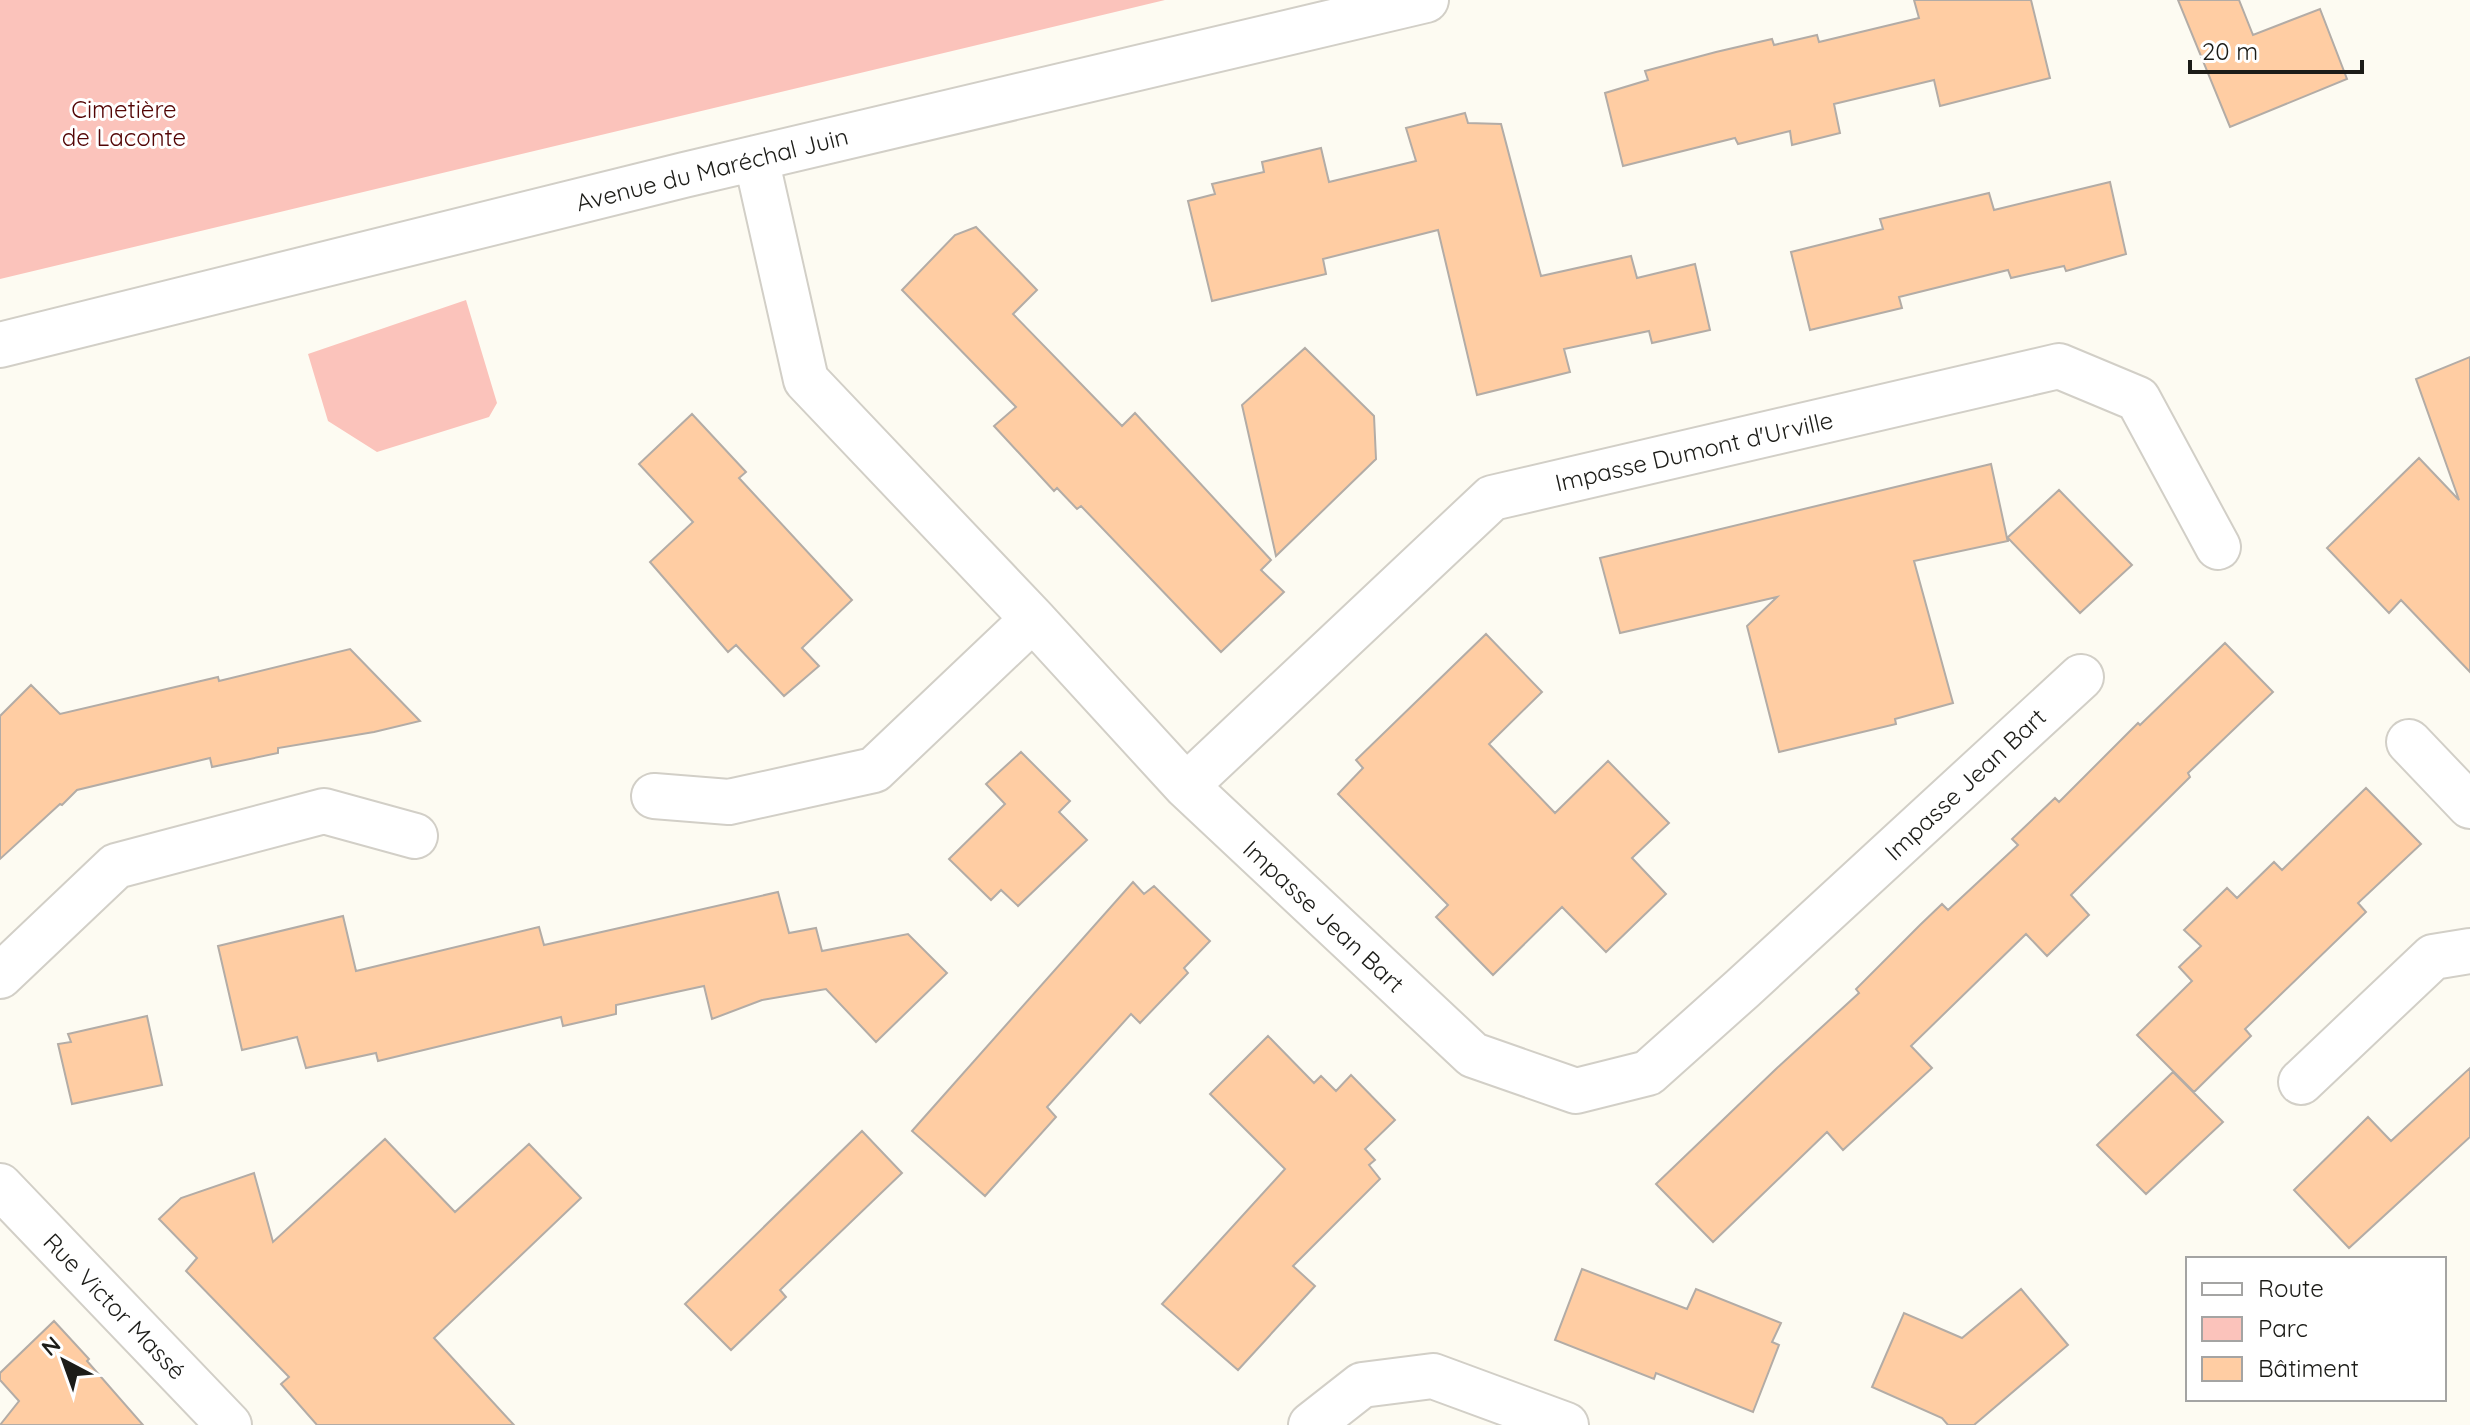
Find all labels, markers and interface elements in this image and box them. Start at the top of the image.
scale bar [2190,24,2362,74]
text: 20 m [2202,36,2258,66]
park label: Cimetière de Laconte [62,94,186,152]
street label: Avenue du Maréchal Juin [573,121,851,217]
street label: Impasse Dumont d'Urville [1552,404,1836,498]
street label: Impasse Jean Bart [1878,702,2052,866]
street label: Impasse Jean Bart [1237,834,1411,998]
street label: Rue Victor Massé [38,1227,192,1385]
legend [2186,1257,2446,1401]
text: Route [2258,1273,2324,1303]
text: Parc [2258,1313,2308,1343]
north arrow [24,1321,104,1401]
text: N [36,1330,66,1362]
text: Bâtiment [2258,1353,2359,1383]

